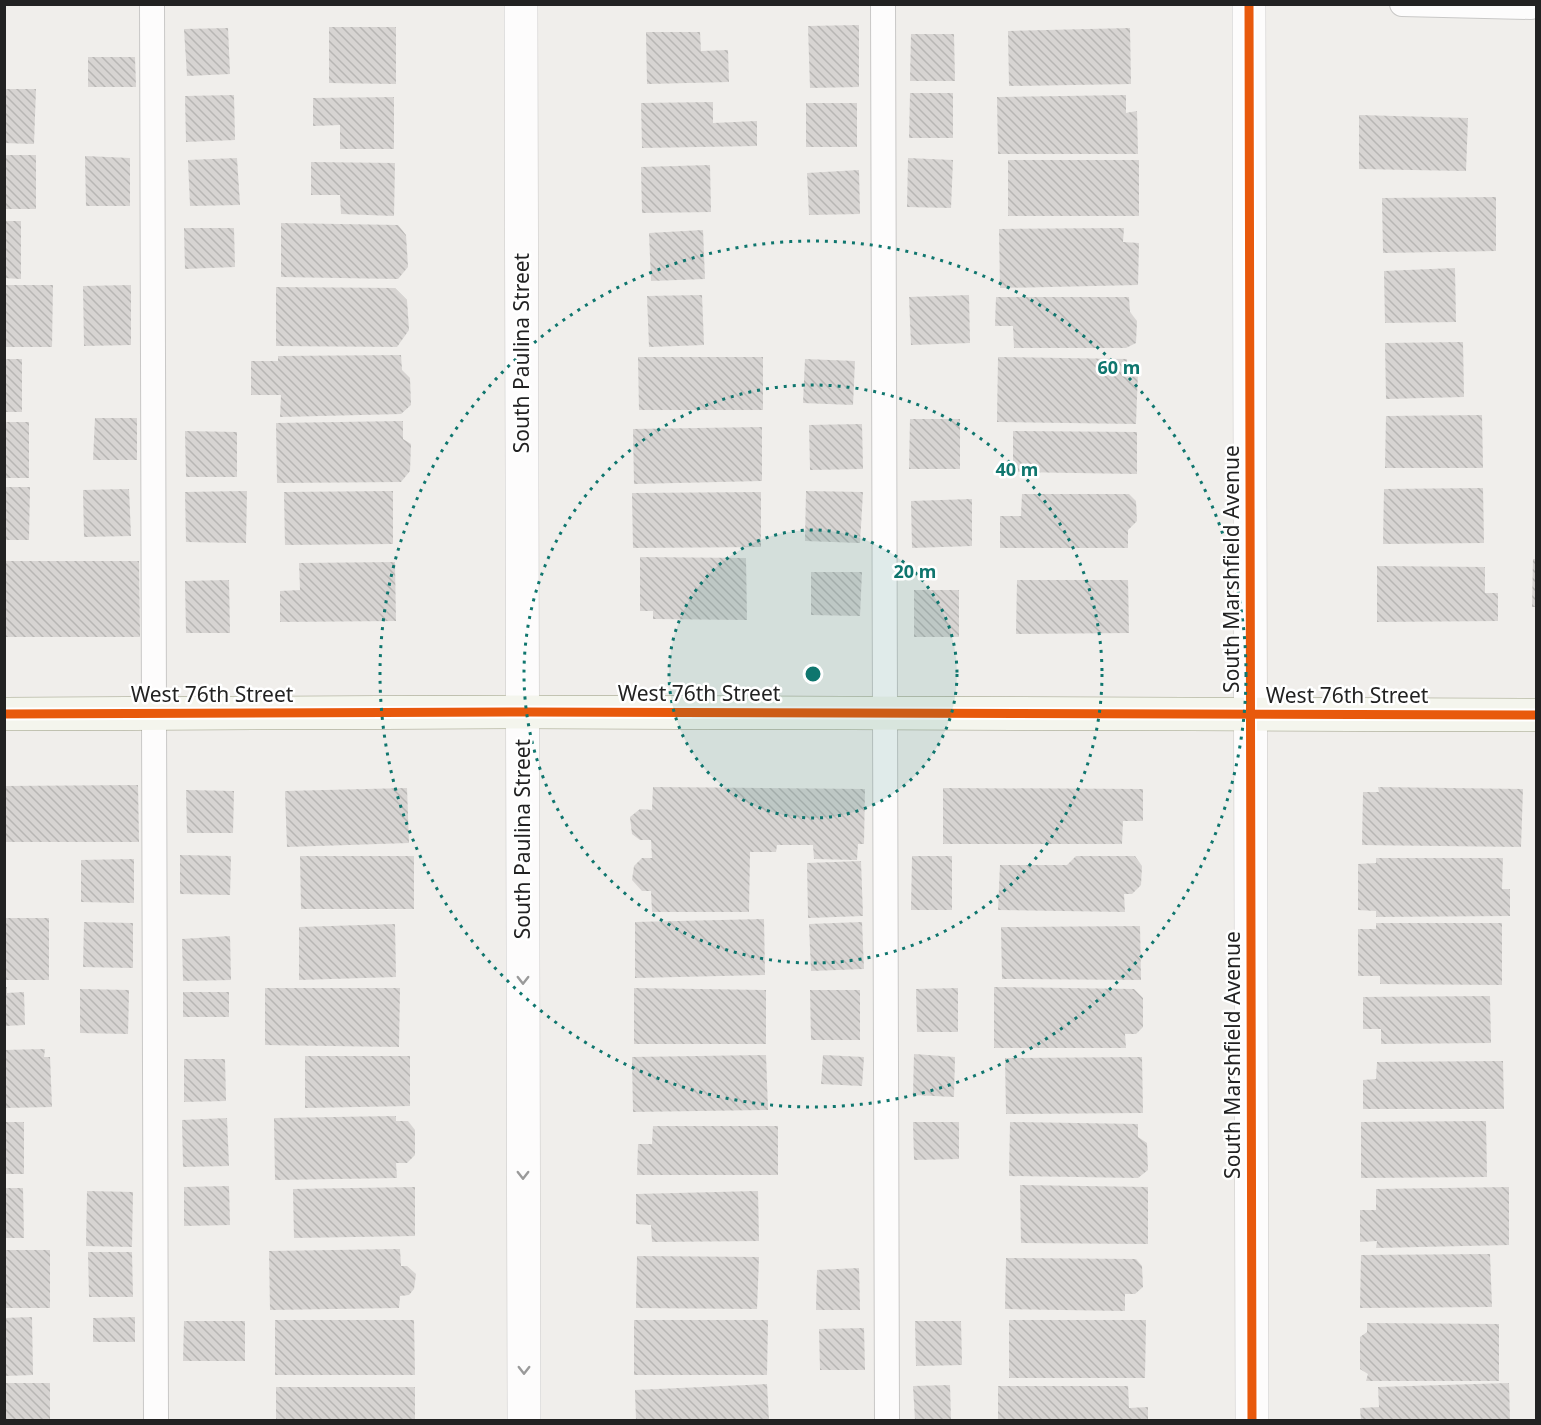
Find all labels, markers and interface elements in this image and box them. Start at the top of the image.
street label: South Paulina Street [507,252,535,453]
text: 60 m [1098,355,1140,379]
street label: South Marshfield Avenue [1217,445,1245,693]
text: 40 m [996,457,1038,481]
text: 20 m [894,559,936,583]
centre of rings [803,664,823,684]
street label: West 76th Street [618,679,781,707]
street label: West 76th Street [131,680,294,708]
street label: West 76th Street [1266,681,1429,709]
street label: South Paulina Street [508,738,536,939]
street label: South Marshfield Avenue [1218,931,1246,1179]
one-way arrow [517,976,529,985]
one-way arrow [517,1171,529,1180]
one-way arrow [518,1366,530,1375]

